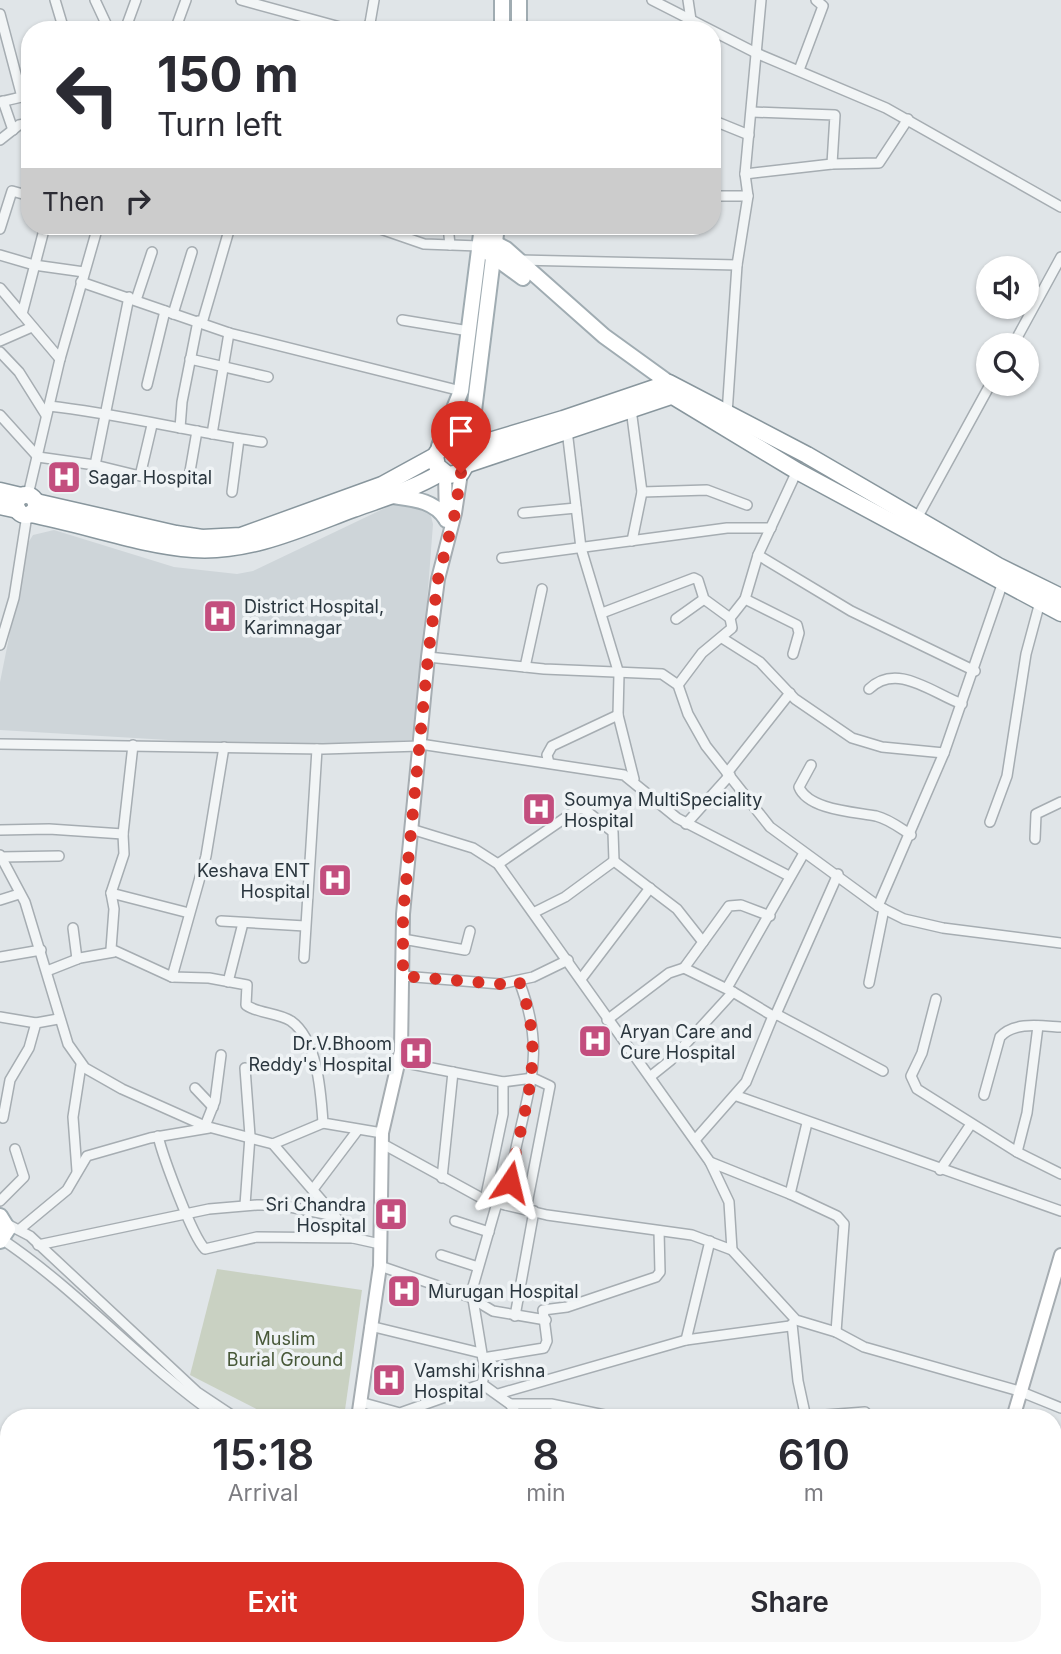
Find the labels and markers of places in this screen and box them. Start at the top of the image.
pin [431,401,491,473]
hospital icon: Sagar Hospital [45,458,83,496]
place label: Sagar Hospital [88,467,212,488]
place label: District Hospital, Karimnagar [244,596,384,638]
hospital icon: District Hospital, Karimnagar [201,597,239,635]
place label: Soumya MultiSpeciality Hospital [564,789,762,831]
hospital icon: Soumya MultiSpeciality Hospital [520,790,558,828]
place label: Keshava ENT Hospital [197,860,310,902]
hospital icon: Keshava ENT Hospital [316,861,354,899]
place label: Aryan Care and Cure Hospital [620,1021,752,1063]
hospital icon: Aryan Care and Cure Hospital [576,1022,614,1060]
place label: Dr.V.Bhoom Reddy's Hospital [248,1033,392,1075]
hospital icon: Dr.V.Bhoom Reddy's Hospital [397,1034,435,1072]
place label: Sri Chandra Hospital [266,1194,366,1236]
hospital icon: Sri Chandra Hospital [372,1195,410,1233]
hospital icon: Murugan Hospital [385,1272,423,1310]
place label: Murugan Hospital [428,1281,579,1302]
place label: Vamshi Krishna Hospital [414,1360,545,1402]
hospital icon: Vamshi Krishna Hospital [370,1361,408,1399]

